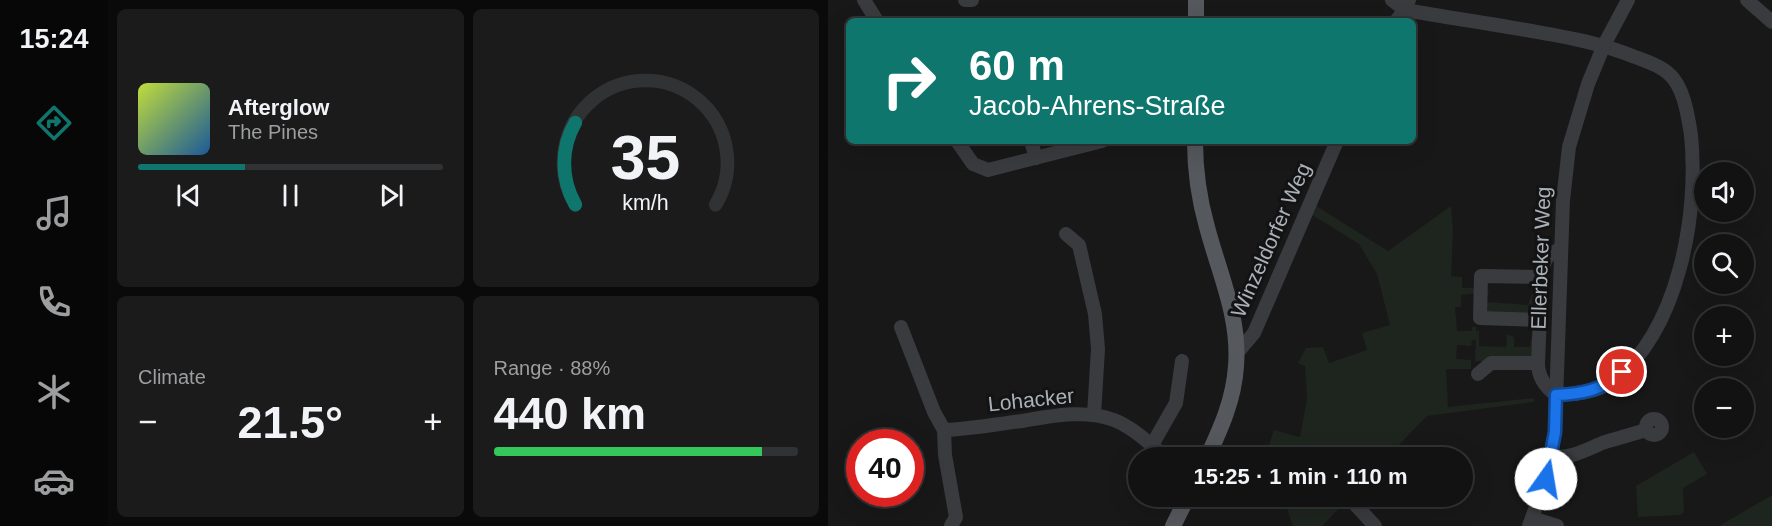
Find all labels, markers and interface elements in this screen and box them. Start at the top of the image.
text: 15:24 [19,24,89,54]
icon: right [870,42,948,120]
text: 60 m [969,42,1065,89]
text: Jacob-Ahrens-Straße [969,91,1226,121]
text: Afterglow [228,95,329,120]
icon: directions [33,102,75,144]
text: The Pines [228,121,318,143]
text: 35 [611,123,680,192]
street label: Winzeldorfer Weg [1226,159,1315,321]
map controls [1694,162,1754,438]
button: sound [1694,162,1754,222]
icon: previous [172,179,205,212]
icon: pause [274,179,307,212]
icon: next [375,179,408,212]
street label: Ellerbeker Weg [1527,186,1554,330]
text: km/h [623,191,669,215]
icon: music [33,192,75,234]
button: search [1694,234,1754,294]
icon: phone [33,281,75,323]
button: + [1694,306,1754,366]
pin [1596,346,1647,397]
icon: arrive [1605,355,1638,388]
text: Range · 88% [494,357,610,379]
text: Climate [138,366,206,388]
icon: climate [33,371,75,413]
button: − [1694,378,1754,438]
street label: Lohacker [987,384,1075,415]
text: 440 km [494,388,646,439]
text: 21.5° [237,397,343,448]
text: − [138,403,157,440]
text: + [423,403,443,440]
speed limit sign: 40 [846,429,924,507]
position arrow [1514,447,1578,511]
icon: car [33,460,75,502]
text: 15:25 · 1 min · 110 m [1194,464,1408,489]

